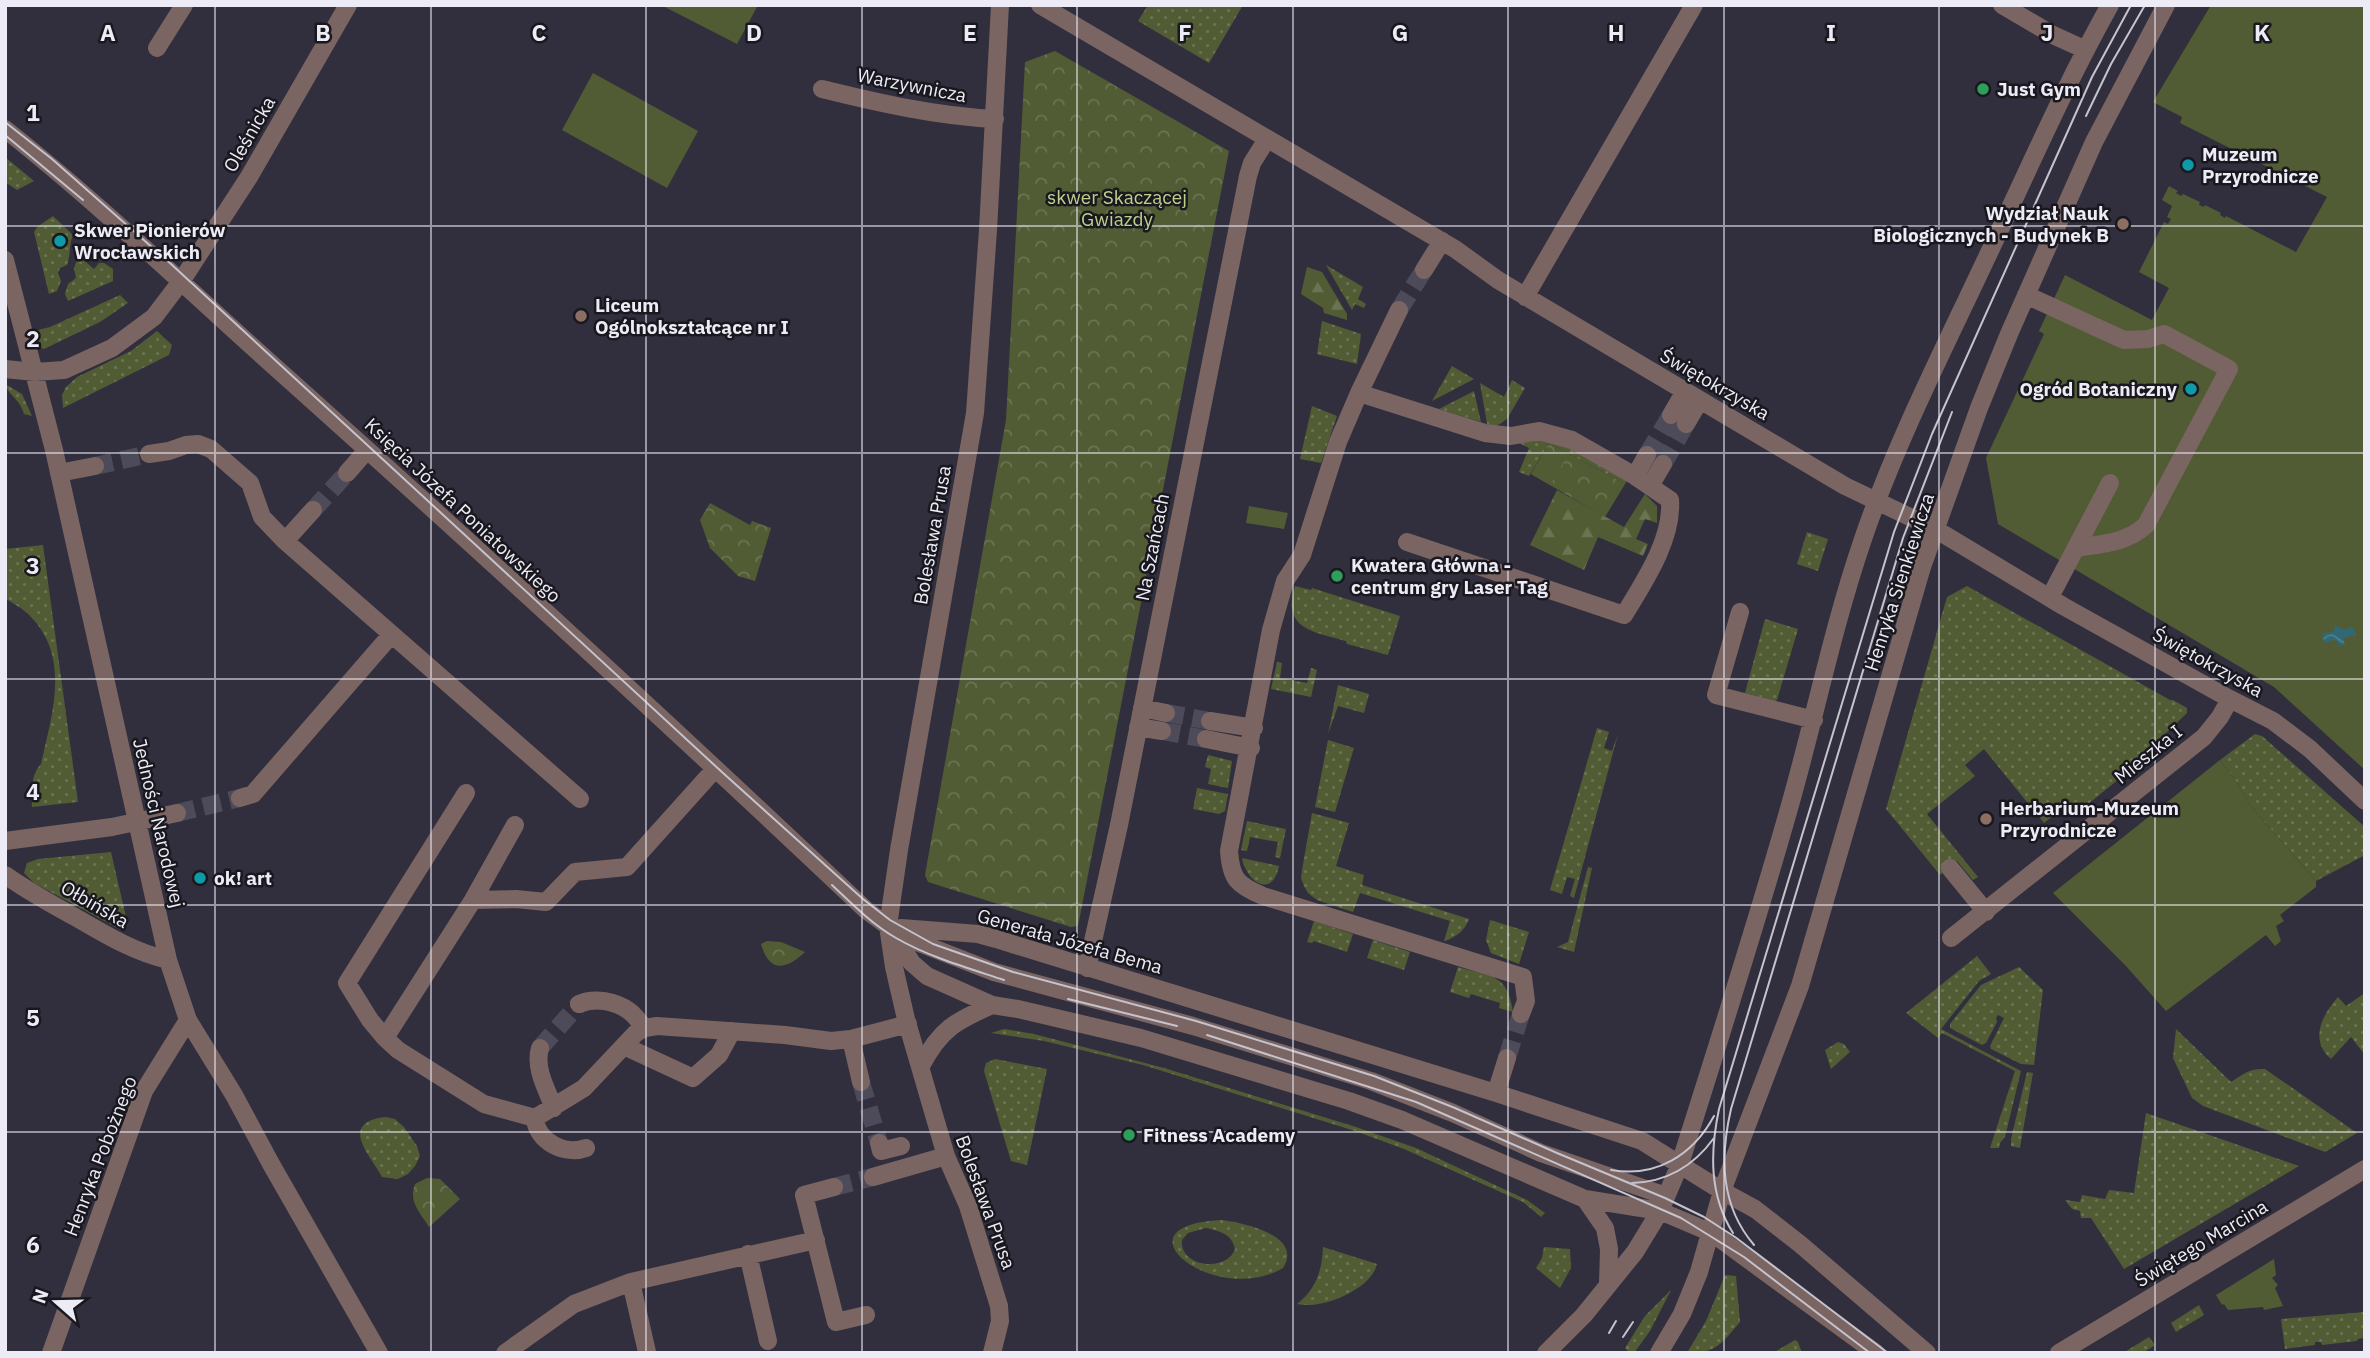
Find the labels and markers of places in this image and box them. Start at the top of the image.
place label: Just Gym [1997,77,2081,101]
marker: Just Gym [1975,81,1991,97]
place label: Muzeum Przyrodnicze [2202,142,2319,188]
marker: Muzeum Przyrodnicze [2180,157,2196,173]
place label: Wydział Nauk Biologicznych - Budynek B [1873,201,2109,247]
marker: Wydział Nauk Biologicznych - Budynek B [2115,216,2131,232]
place label: Skwer Pionierów Wrocławskich [74,218,226,264]
marker: Skwer Pionierów Wrocławskich [52,233,68,249]
place label: Liceum Ogólnokształcące nr I [595,293,789,339]
marker: Liceum Ogólnokształcące nr I [573,308,589,324]
place label: Ogród Botaniczny [2020,377,2178,401]
marker: Ogród Botaniczny [2183,381,2199,397]
place label: Kwatera Główna - centrum gry Laser Tag [1351,553,1548,599]
marker: Kwatera Główna - centrum gry Laser Tag [1329,568,1345,584]
place label: Herbarium-Muzeum Przyrodnicze [2000,796,2179,842]
marker: Herbarium-Muzeum Przyrodnicze [1978,811,1994,827]
place label: ok! art [214,866,272,890]
marker: ok! art [192,870,208,886]
place label: Fitness Academy [1143,1123,1296,1147]
marker: Fitness Academy [1121,1127,1137,1143]

